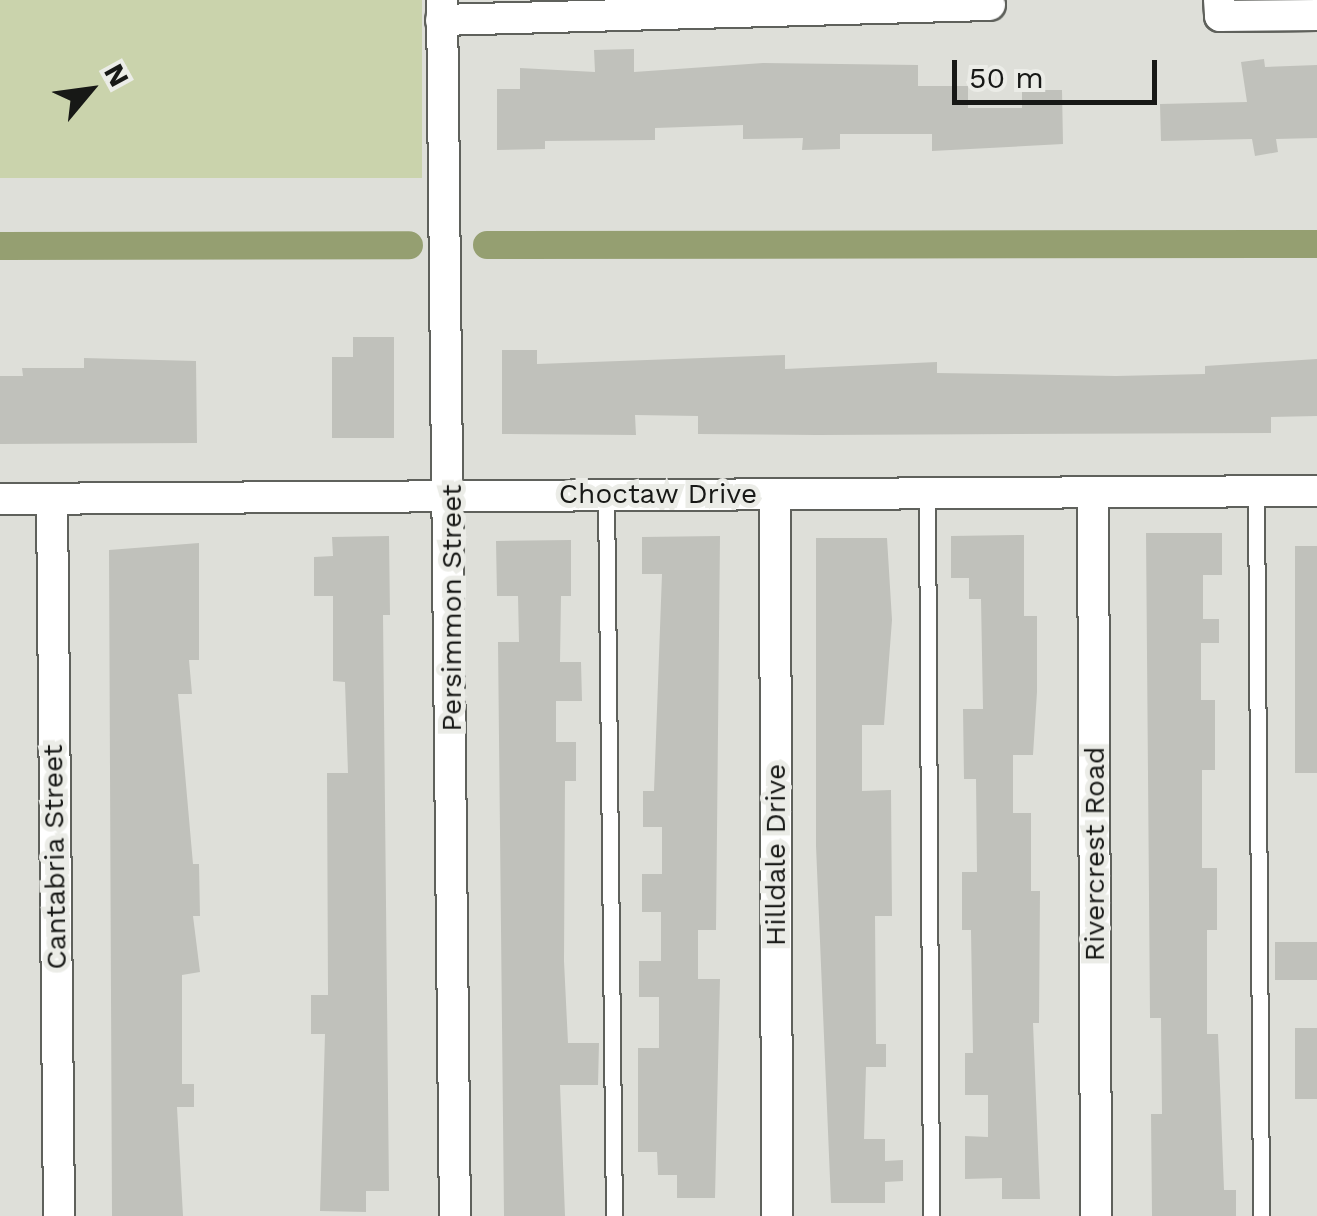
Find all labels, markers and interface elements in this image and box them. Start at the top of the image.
north arrow [40,40,140,140]
scale bar [957,40,1162,102]
text: N [97,58,136,92]
text: 50 m [969,60,1044,95]
street label: Choctaw Drive [559,477,757,511]
street label: Persimmon Street [435,484,469,732]
street label: Cantabria Street [36,744,74,970]
street label: Rivercrest Road [1078,747,1112,961]
street label: Hilldale Drive [759,764,793,946]

